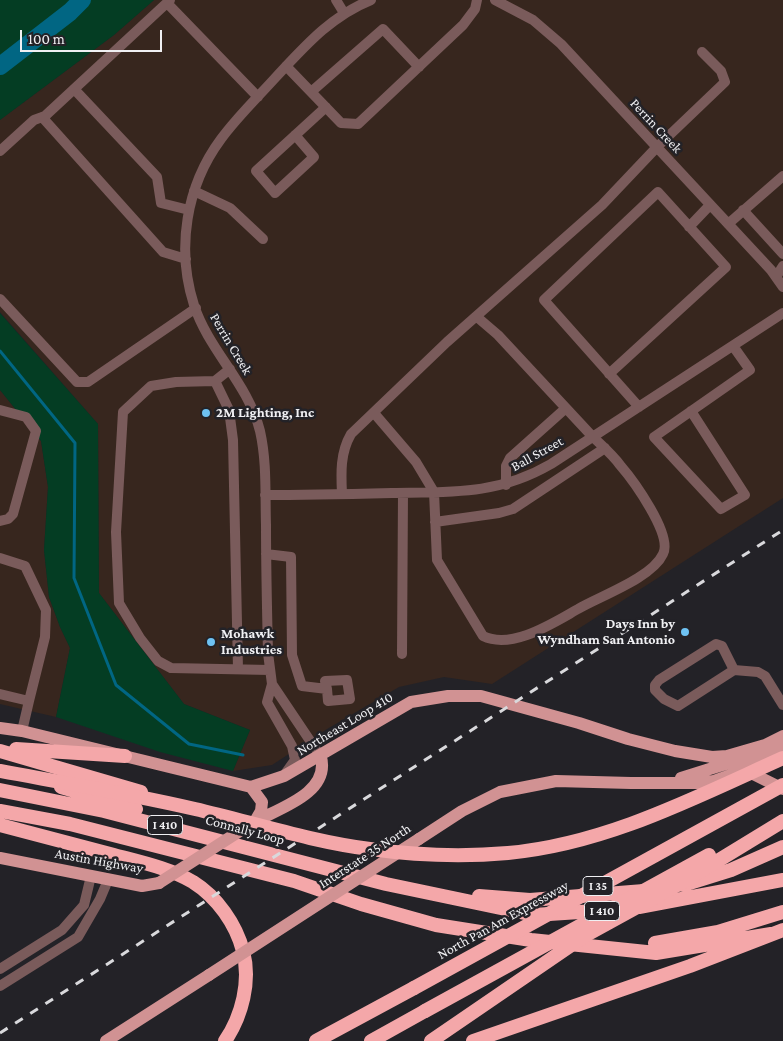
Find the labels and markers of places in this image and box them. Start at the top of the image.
place label: 2M Lighting, Inc [216,405,314,421]
marker: 2M Lighting, Inc [200,407,212,419]
place label: Days Inn by Wyndham San Antonio [537,616,675,648]
place label: Mohawk Industries [221,626,282,658]
marker: Days Inn by Wyndham San Antonio [679,626,691,638]
marker: Mohawk Industries [205,636,217,648]

